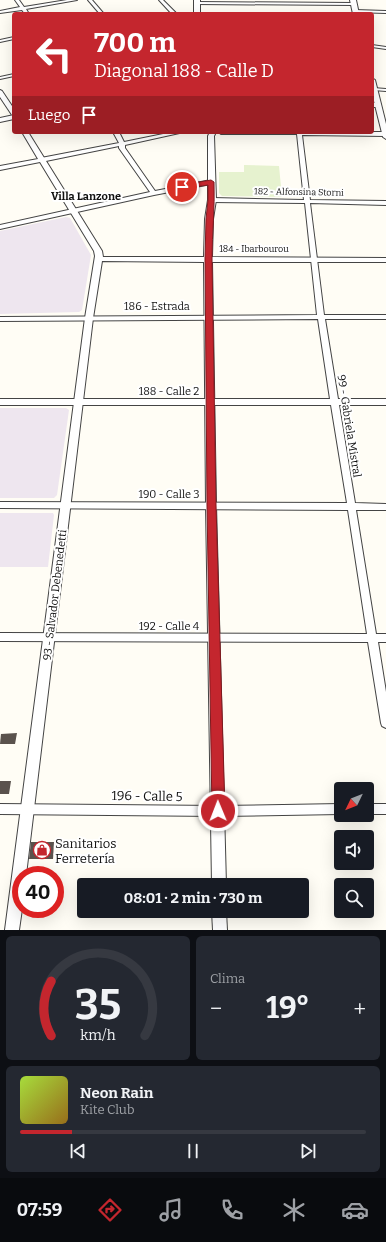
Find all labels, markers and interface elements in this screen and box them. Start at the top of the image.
text: 700 m [94,26,176,59]
icon: left [28,28,80,80]
text: Diagonal 188 - Calle D [94,60,274,82]
icon: arrive [78,104,100,126]
text: Luego [28,106,70,124]
pin [165,170,199,204]
icon: arrive [171,176,193,198]
street label: 182 - Alfonsina Storni [254,186,344,198]
district label: Villa Lanzone [51,190,121,203]
street label: 184 - Ibarbourou [219,244,289,254]
street label: 186 - Estrada [124,300,190,313]
street label: 99 - Gabriela Mistral [334,374,364,478]
street label: 188 - Calle 2 [139,385,199,398]
street label: 190 - Calle 3 [138,488,200,501]
street label: 93 - Salvador Debenedetti [41,528,70,661]
street label: 192 - Calle 4 [139,620,200,633]
north arrow [334,782,374,822]
map controls [334,782,374,918]
street label: 196 - Calle 5 [111,788,183,804]
position arrow [197,790,239,832]
button: sound [334,830,374,870]
place label: Sanitarios Ferretería [55,836,117,866]
shop icon: Sanitarios Ferretería [32,840,52,860]
speed limit sign: 40 [12,866,64,918]
button: search [334,878,374,918]
text: 08:01 · 2 min · 730 m [124,889,262,907]
text: Clima [210,971,245,986]
text: 35 [75,980,121,1030]
text: 19° [266,990,310,1026]
text: − [210,995,222,1022]
text: + [353,995,366,1022]
text: km/h [80,1027,116,1044]
text: Neon Rain [80,1084,153,1102]
text: Kite Club [80,1102,134,1117]
icon: previous [67,1140,89,1162]
icon: pause [182,1140,204,1162]
icon: next [297,1140,319,1162]
icon: directions [96,1196,124,1224]
icon: music [157,1196,185,1224]
icon: phone [218,1196,246,1224]
icon: climate [280,1196,308,1224]
icon: car [341,1196,369,1224]
text: 07:59 [17,1199,62,1221]

